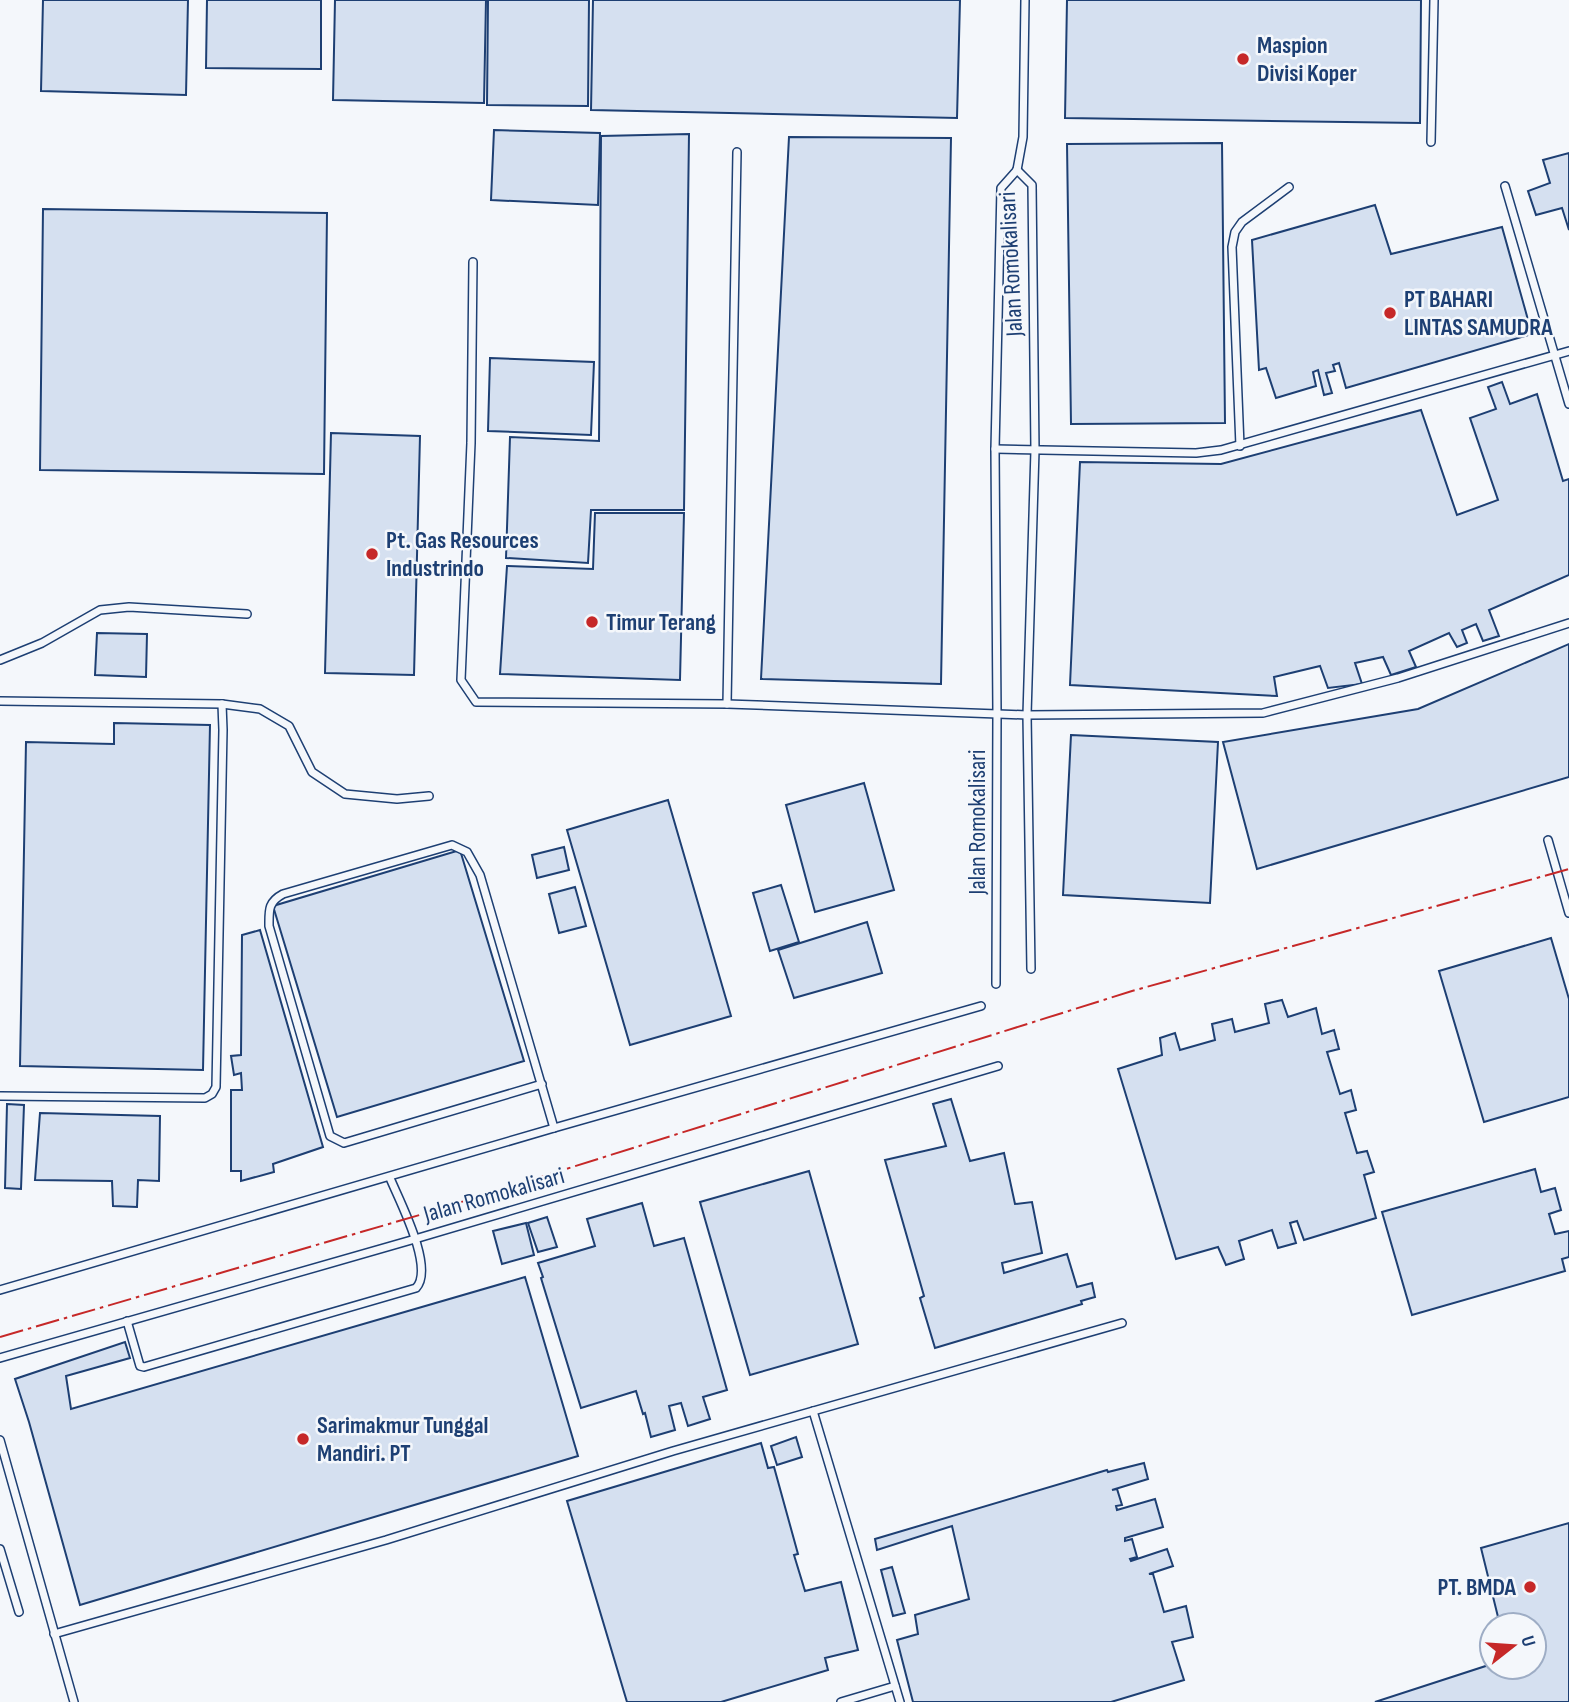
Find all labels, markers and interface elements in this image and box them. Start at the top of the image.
place label: Maspion Divisi Koper [1257,31,1358,88]
marker: Maspion Divisi Koper [1235,51,1251,67]
street label: Jalan Romokalisari [993,191,1029,338]
place label: PT BAHARI LINTAS SAMUDRA [1404,285,1553,342]
marker: PT BAHARI LINTAS SAMUDRA [1382,305,1398,321]
place label: Pt. Gas Resources Industrindo [386,526,539,583]
marker: Pt. Gas Resources Industrindo [364,546,380,562]
place label: Timur Terang [606,608,716,637]
marker: Timur Terang [584,614,600,630]
street label: Jalan Romokalisari [963,749,992,896]
street label: Jalan Romokalisari [419,1161,568,1229]
place label: Sarimakmur Tunggal Mandiri. PT [317,1411,488,1468]
marker: Sarimakmur Tunggal Mandiri. PT [295,1431,311,1447]
place label: PT. BMDA [1437,1573,1517,1602]
marker: PT. BMDA [1522,1579,1538,1595]
north arrow [1478,1611,1548,1681]
text: U [1515,1633,1540,1650]

